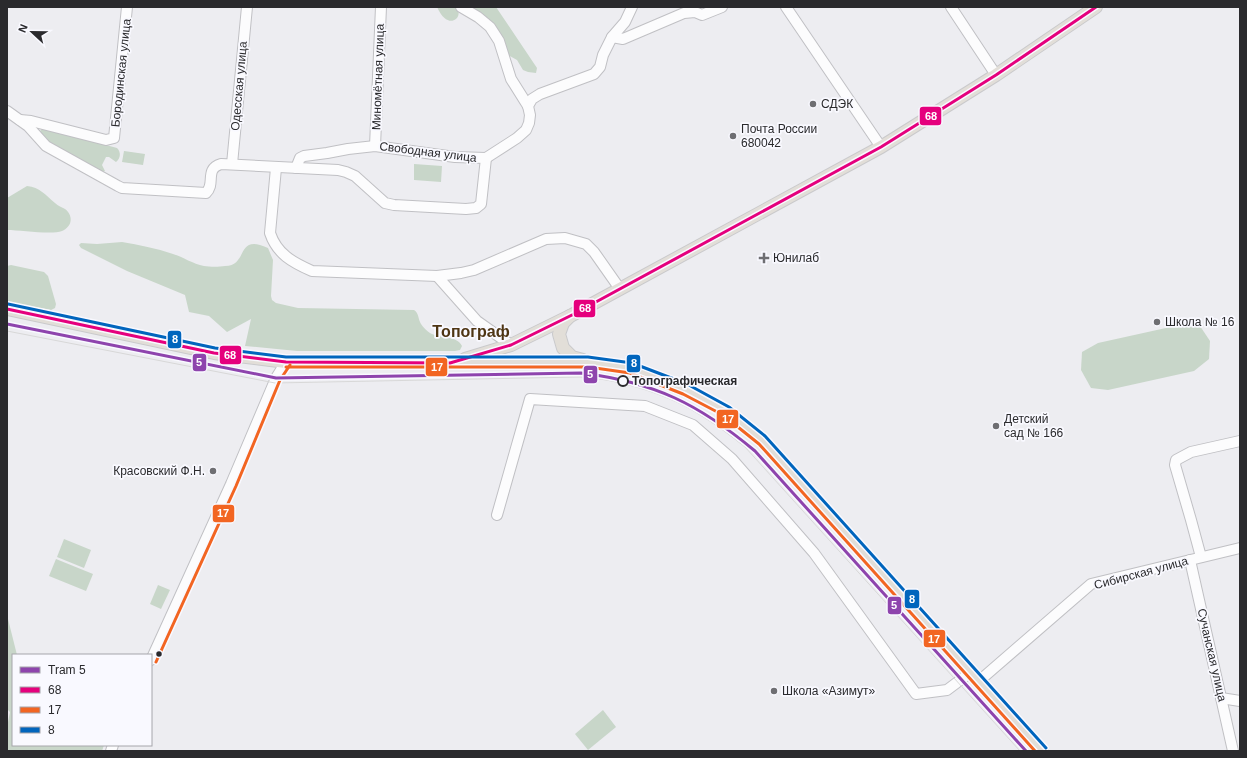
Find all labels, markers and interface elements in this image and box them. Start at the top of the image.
north arrow [12,12,52,52]
street label: Бородинская улица [108,18,134,128]
text: N [16,22,30,34]
street label: Миномётная улица [369,23,387,130]
street label: Одесская улица [228,40,250,131]
place label: СДЭК [821,97,853,111]
marker: СДЭК [808,99,818,109]
line badge: 68 [919,106,942,126]
text: 68 [925,110,937,122]
place label: Почта России 680042 [741,122,817,150]
marker: Почта России 680042 [728,131,738,141]
street label: Свободная улица [379,139,478,165]
place label: Юнилаб [773,251,819,265]
marker: Юнилаб [758,252,770,264]
line badge: 68 [573,299,596,318]
text: 68 [579,302,591,314]
place label: Школа № 16 [1165,315,1235,329]
marker: Школа № 16 [1152,317,1162,327]
district label: Топограф [432,323,510,340]
line badge: 8 [167,330,182,349]
text: 8 [172,333,178,345]
line badge: 68 [219,345,242,365]
text: 68 [224,349,236,361]
line badge: 5 [192,353,207,372]
line badge: 8 [626,354,641,373]
text: 5 [196,356,202,368]
line badge: 17 [425,357,448,377]
text: 8 [631,357,637,369]
text: 17 [431,361,443,373]
line badge: 5 [583,365,598,384]
text: 5 [587,368,593,380]
place label: Топографическая [632,374,737,388]
marker: Топографическая [617,375,629,387]
line badge: 17 [716,409,739,429]
place label: Детский сад № 166 [1004,412,1064,440]
text: 17 [722,413,734,425]
marker: Детский сад № 166 [991,421,1001,431]
place label: Красовский Ф.Н. [113,464,205,478]
marker: Красовский Ф.Н. [208,466,218,476]
line badge: 17 [212,504,235,523]
text: 17 [217,507,229,519]
street label: Сибирская улица [1093,554,1190,592]
line badge: 8 [904,589,920,609]
text: 8 [909,593,915,605]
line badge: 5 [887,596,902,615]
text: 5 [891,599,897,611]
street label: Сучанская улица [1194,607,1230,703]
line badge: 17 [923,629,946,648]
text: 17 [928,633,940,645]
unlabelled marker [154,649,164,659]
legend [12,654,152,746]
text: Tram 5 [48,663,86,677]
text: 68 [48,683,62,697]
place label: Школа «Азимут» [782,684,876,698]
marker: Школа «Азимут» [769,686,779,696]
text: 17 [48,703,62,717]
text: 8 [48,723,55,737]

